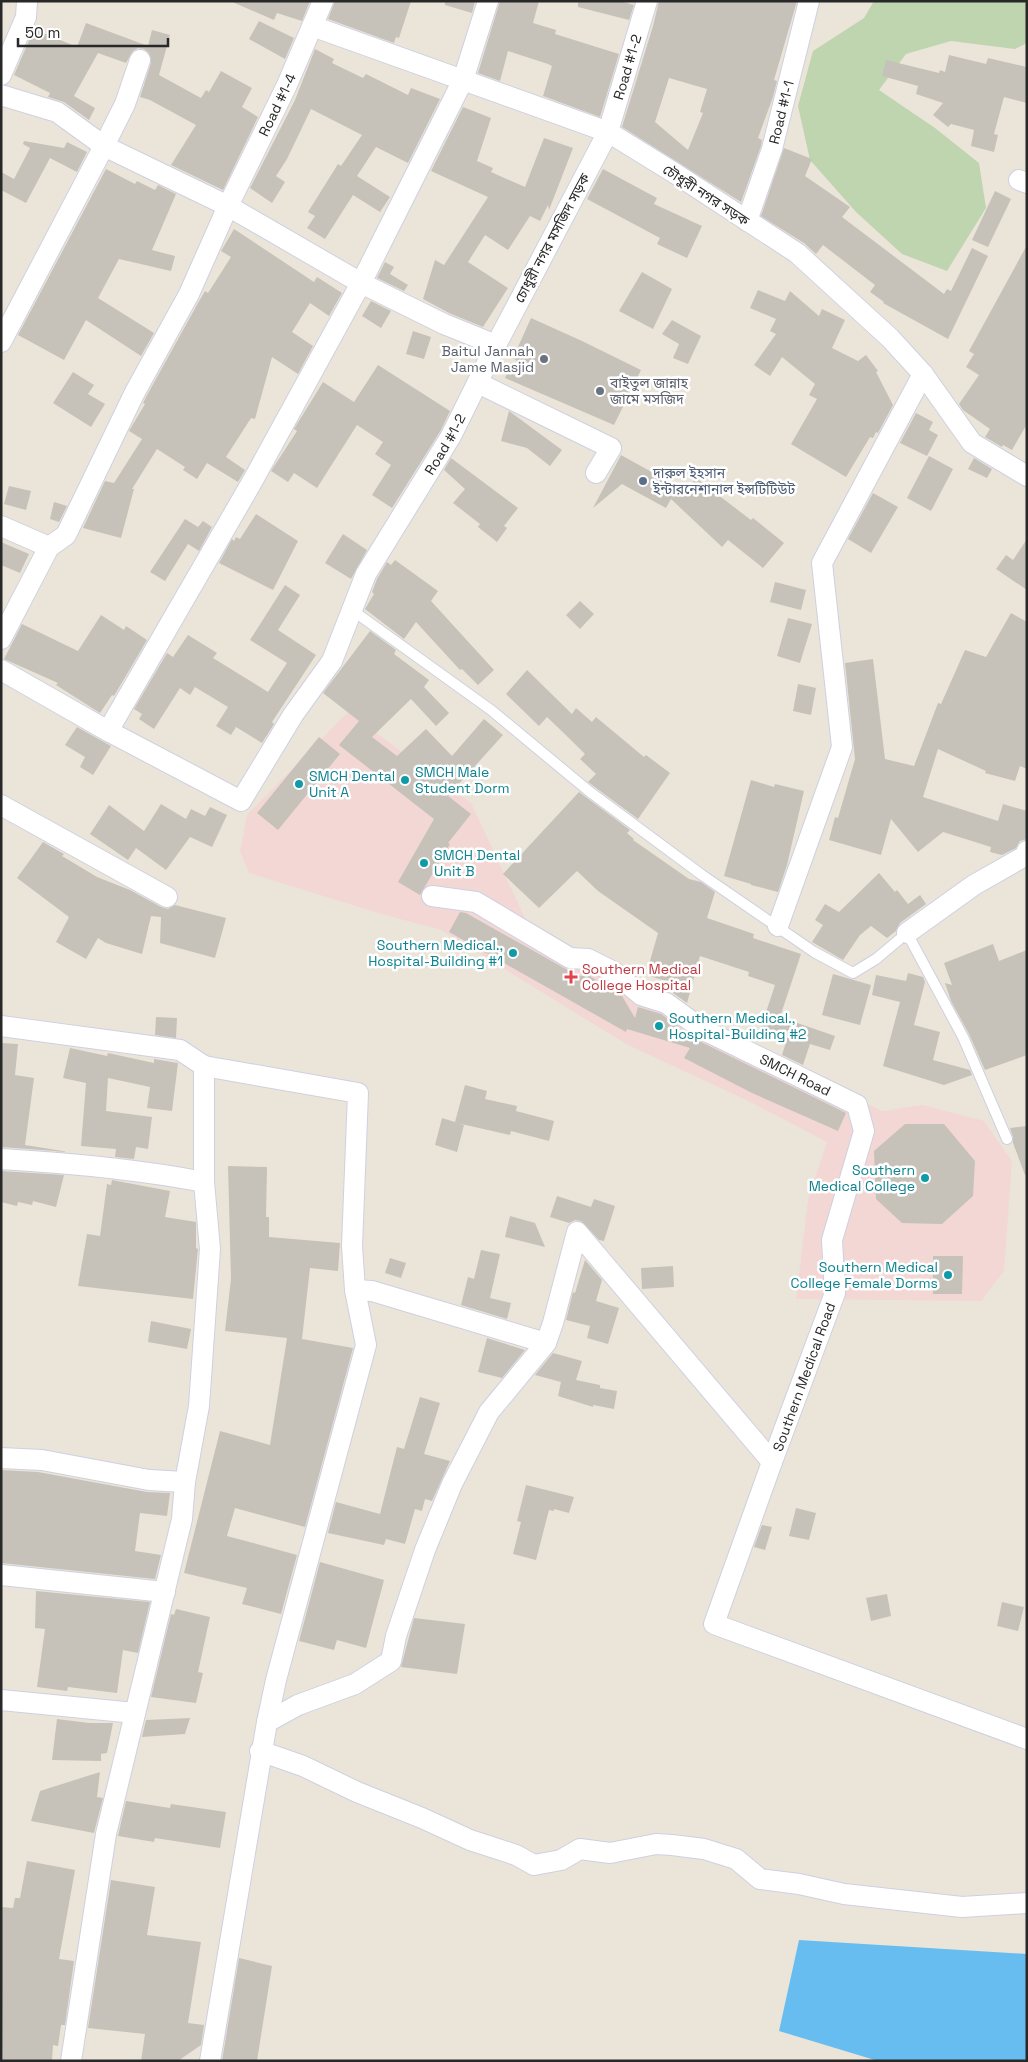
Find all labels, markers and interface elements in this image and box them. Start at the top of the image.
scale bar [18,15,168,47]
text: 50 m [25,23,60,42]
street label: Road #1-2 [609,32,646,102]
street label: Road #1-4 [254,70,300,139]
street label: Road #1-1 [765,79,798,146]
street label: চৌধুরী নগর সড়ক [659,160,753,230]
street label: চোধুরী নগর মসজিদ সড়ক [510,170,594,306]
place label: Baitul Jannah Jame Masjid [441,342,534,376]
marker: Baitul Jannah Jame Masjid [538,353,550,365]
place label: বাইতুল জান্নাহ জামে মসজিদ [609,374,689,408]
marker: বাইতুল জান্নাহ জামে মসজিদ [594,385,606,397]
street label: Road #1-2 [420,411,470,478]
place label: দারুল ইহসান ইন্টারনেশানাল ইন্সটিটিউট [652,464,795,498]
marker: দারুল ইহসান ইন্টারনেশানাল ইন্সটিটিউট [637,475,649,487]
place label: SMCH Male Student Dorm [415,763,510,797]
place label: SMCH Dental Unit A [309,767,395,801]
marker: SMCH Male Student Dorm [399,774,411,786]
marker: SMCH Dental Unit A [293,778,305,790]
place label: SMCH Dental Unit B [434,846,520,880]
marker: SMCH Dental Unit B [418,857,430,869]
place label: Southern Medical., Hospital-Building #1 [368,936,503,970]
marker: Southern Medical., Hospital-Building #1 [507,947,519,959]
place label: Southern Medical College Hospital [582,960,701,994]
marker: Southern Medical College Hospital [564,970,578,984]
place label: Southern Medical., Hospital-Building #2 [669,1009,806,1043]
marker: Southern Medical., Hospital-Building #2 [653,1020,665,1032]
street label: SMCH Road [757,1050,834,1100]
place label: Southern Medical College [809,1161,915,1195]
marker: Southern Medical College [919,1172,931,1184]
place label: Southern Medical College Female Dorms [791,1258,938,1292]
marker: Southern Medical College Female Dorms [942,1269,954,1281]
street label: Southern Medical Road [769,1300,839,1454]

